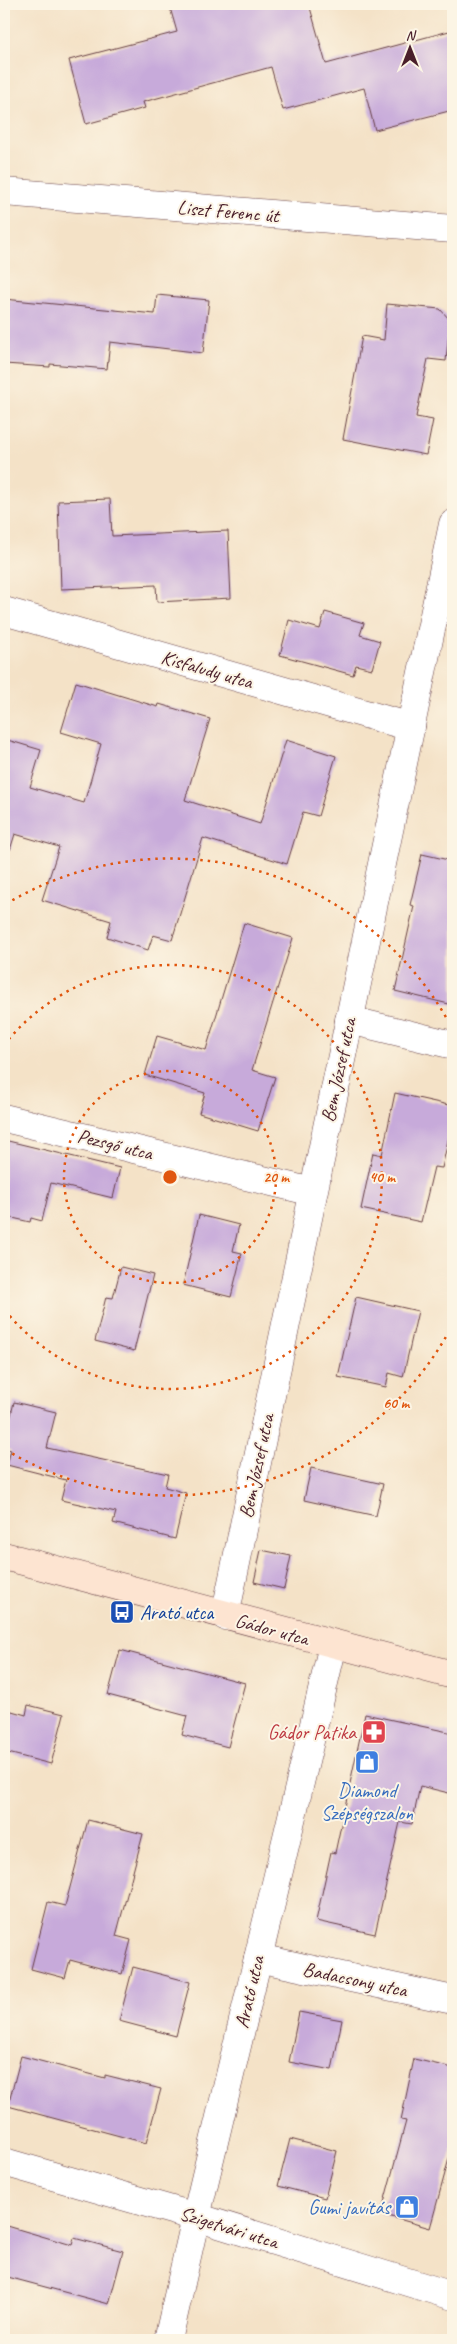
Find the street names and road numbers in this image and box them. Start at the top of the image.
street label: Liszt Ferenc út [176,195,282,229]
street label: Kisfaludy utca [158,645,257,695]
street label: Bem József utca [315,1014,362,1124]
street label: Pezsgő utca [75,1123,157,1166]
street label: Bem József utca [233,1410,280,1520]
street label: Gádor utca [233,1608,313,1652]
street label: Arató utca [229,1952,270,2031]
street label: Badacsony utca [301,1956,411,2003]
street label: Szigetvári utca [177,2201,283,2255]

